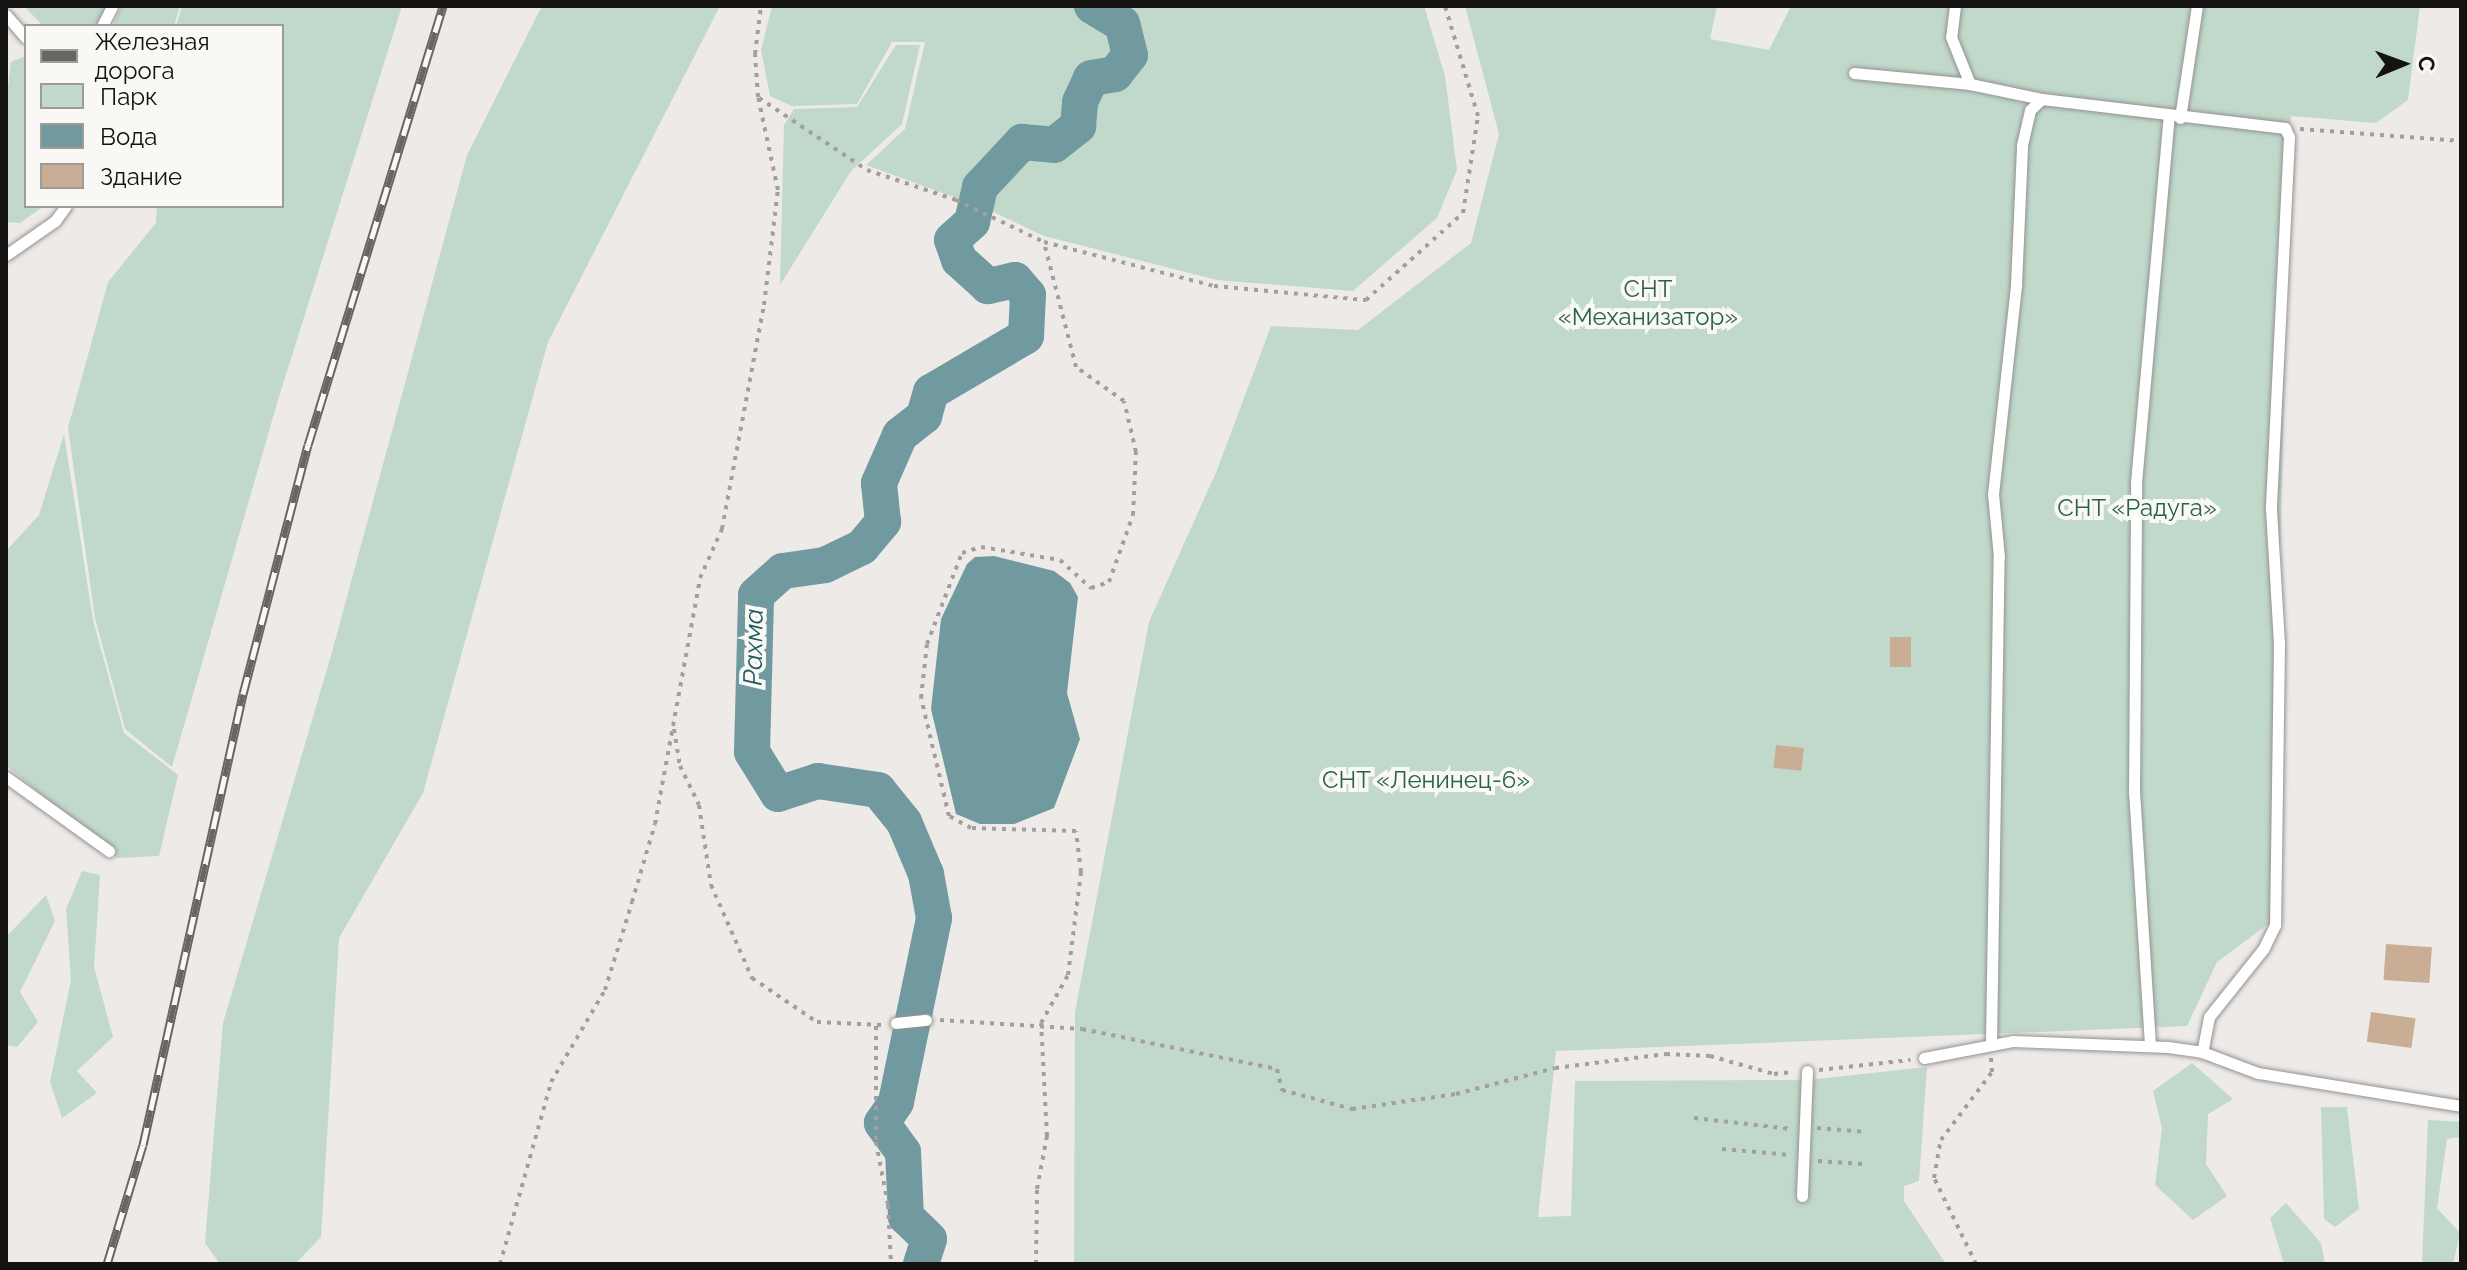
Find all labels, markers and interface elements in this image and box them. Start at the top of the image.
legend [24,24,284,208]
north arrow [2363,24,2443,104]
text: Железная дорога [94,27,210,85]
text: С [2414,56,2440,71]
text: Парк [100,82,158,111]
text: Вода [100,122,157,151]
text: Здание [100,162,182,191]
park label: СНТ «Механизатор» [1558,275,1738,331]
park label: СНТ «Радуга» [2057,494,2217,522]
water label: Рахма [738,608,770,686]
park label: СНТ «Ленинец-6» [1322,766,1530,794]

